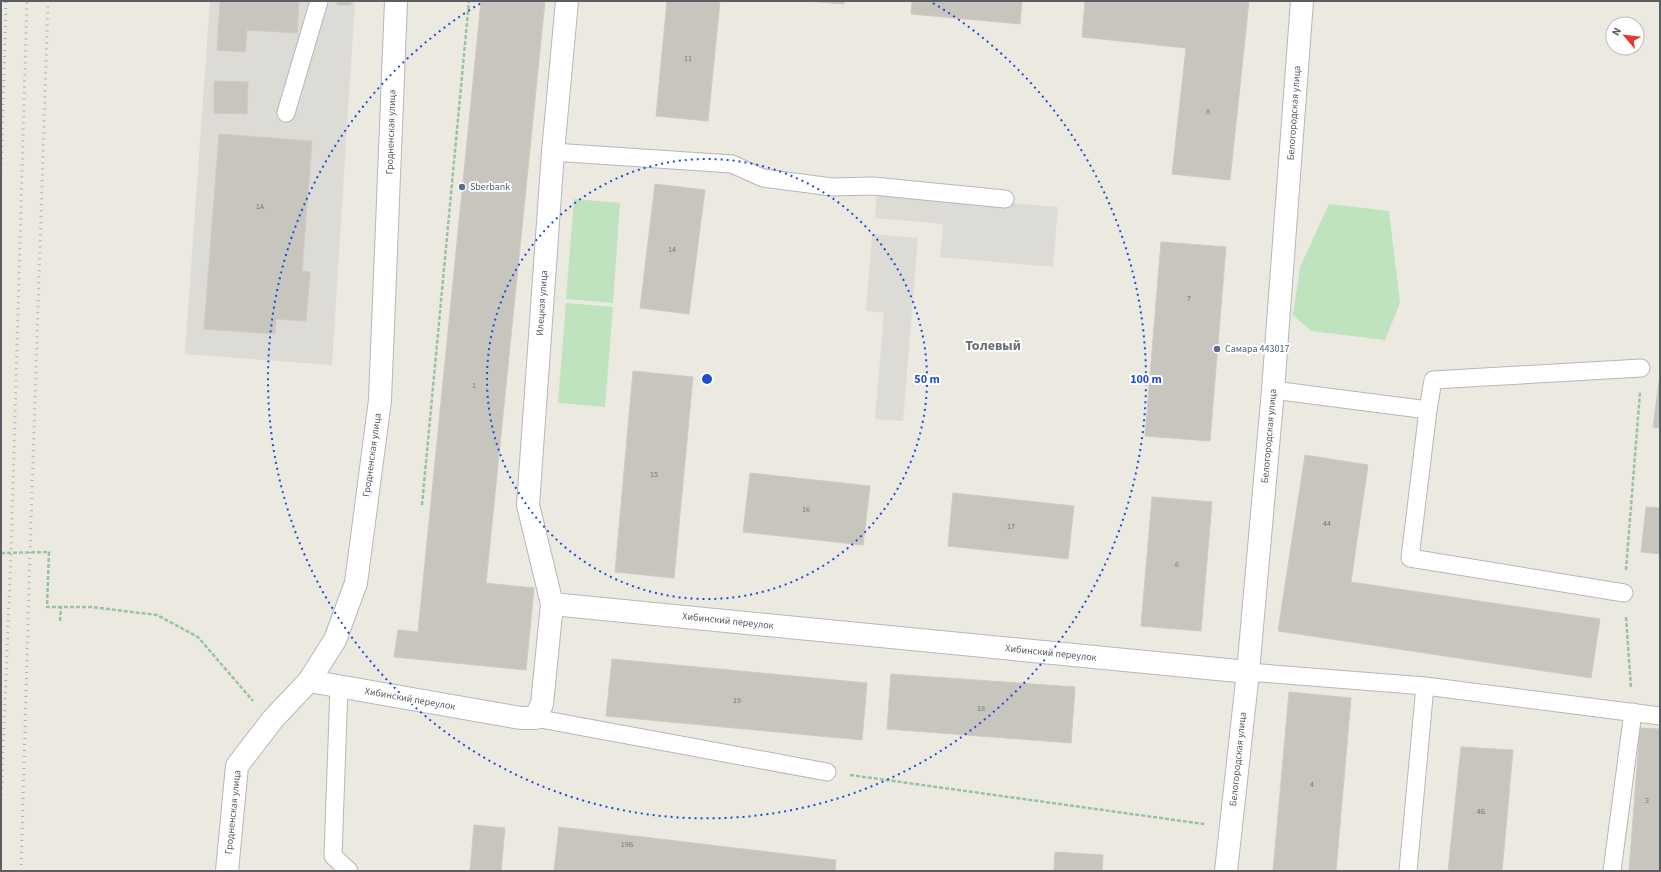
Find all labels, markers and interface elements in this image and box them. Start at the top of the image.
north arrow [1605,16,1645,56]
text: N [1608,25,1625,38]
house number: 11 [684,53,692,64]
street label: Белогородская улица [1284,65,1304,161]
street label: Гродненская улица [383,89,399,175]
house number: 8 [1206,106,1210,117]
place label: Sberbank [470,180,510,194]
marker: Sberbank [457,182,467,192]
house number: 1А [256,201,265,212]
house number: 14 [668,244,676,255]
street label: Илецкая улица [533,270,551,336]
house number: 7 [1187,293,1191,304]
district label: Толевый [965,336,1021,356]
place label: Самара 443017 [1225,342,1289,356]
marker: Самара 443017 [1212,344,1222,354]
text: 50 m [914,371,940,388]
text: 100 m [1130,371,1162,388]
centre of rings [700,372,714,386]
house number: 1 [472,380,476,391]
street label: Белогородская улица [1258,388,1280,484]
street label: Гродненская улица [359,412,385,498]
house number: 15 [650,469,658,480]
house number: 16 [802,504,810,515]
house number: 44 [1323,518,1331,529]
house number: 17 [1007,521,1015,532]
house number: 6 [1175,559,1179,570]
street label: Хибинский переулок [682,609,774,633]
street label: Хибинский переулок [1005,641,1097,665]
street label: Хибинский переулок [364,684,456,714]
house number: 19 [733,695,741,706]
house number: 18 [977,703,985,714]
street label: Белогородская улица [1226,711,1250,807]
street label: Гродненская улица [222,769,244,855]
house number: 4 [1310,779,1314,790]
house number: 3 [1645,795,1649,806]
house number: 4Б [1477,806,1486,817]
house number: 19Б [621,839,634,850]

